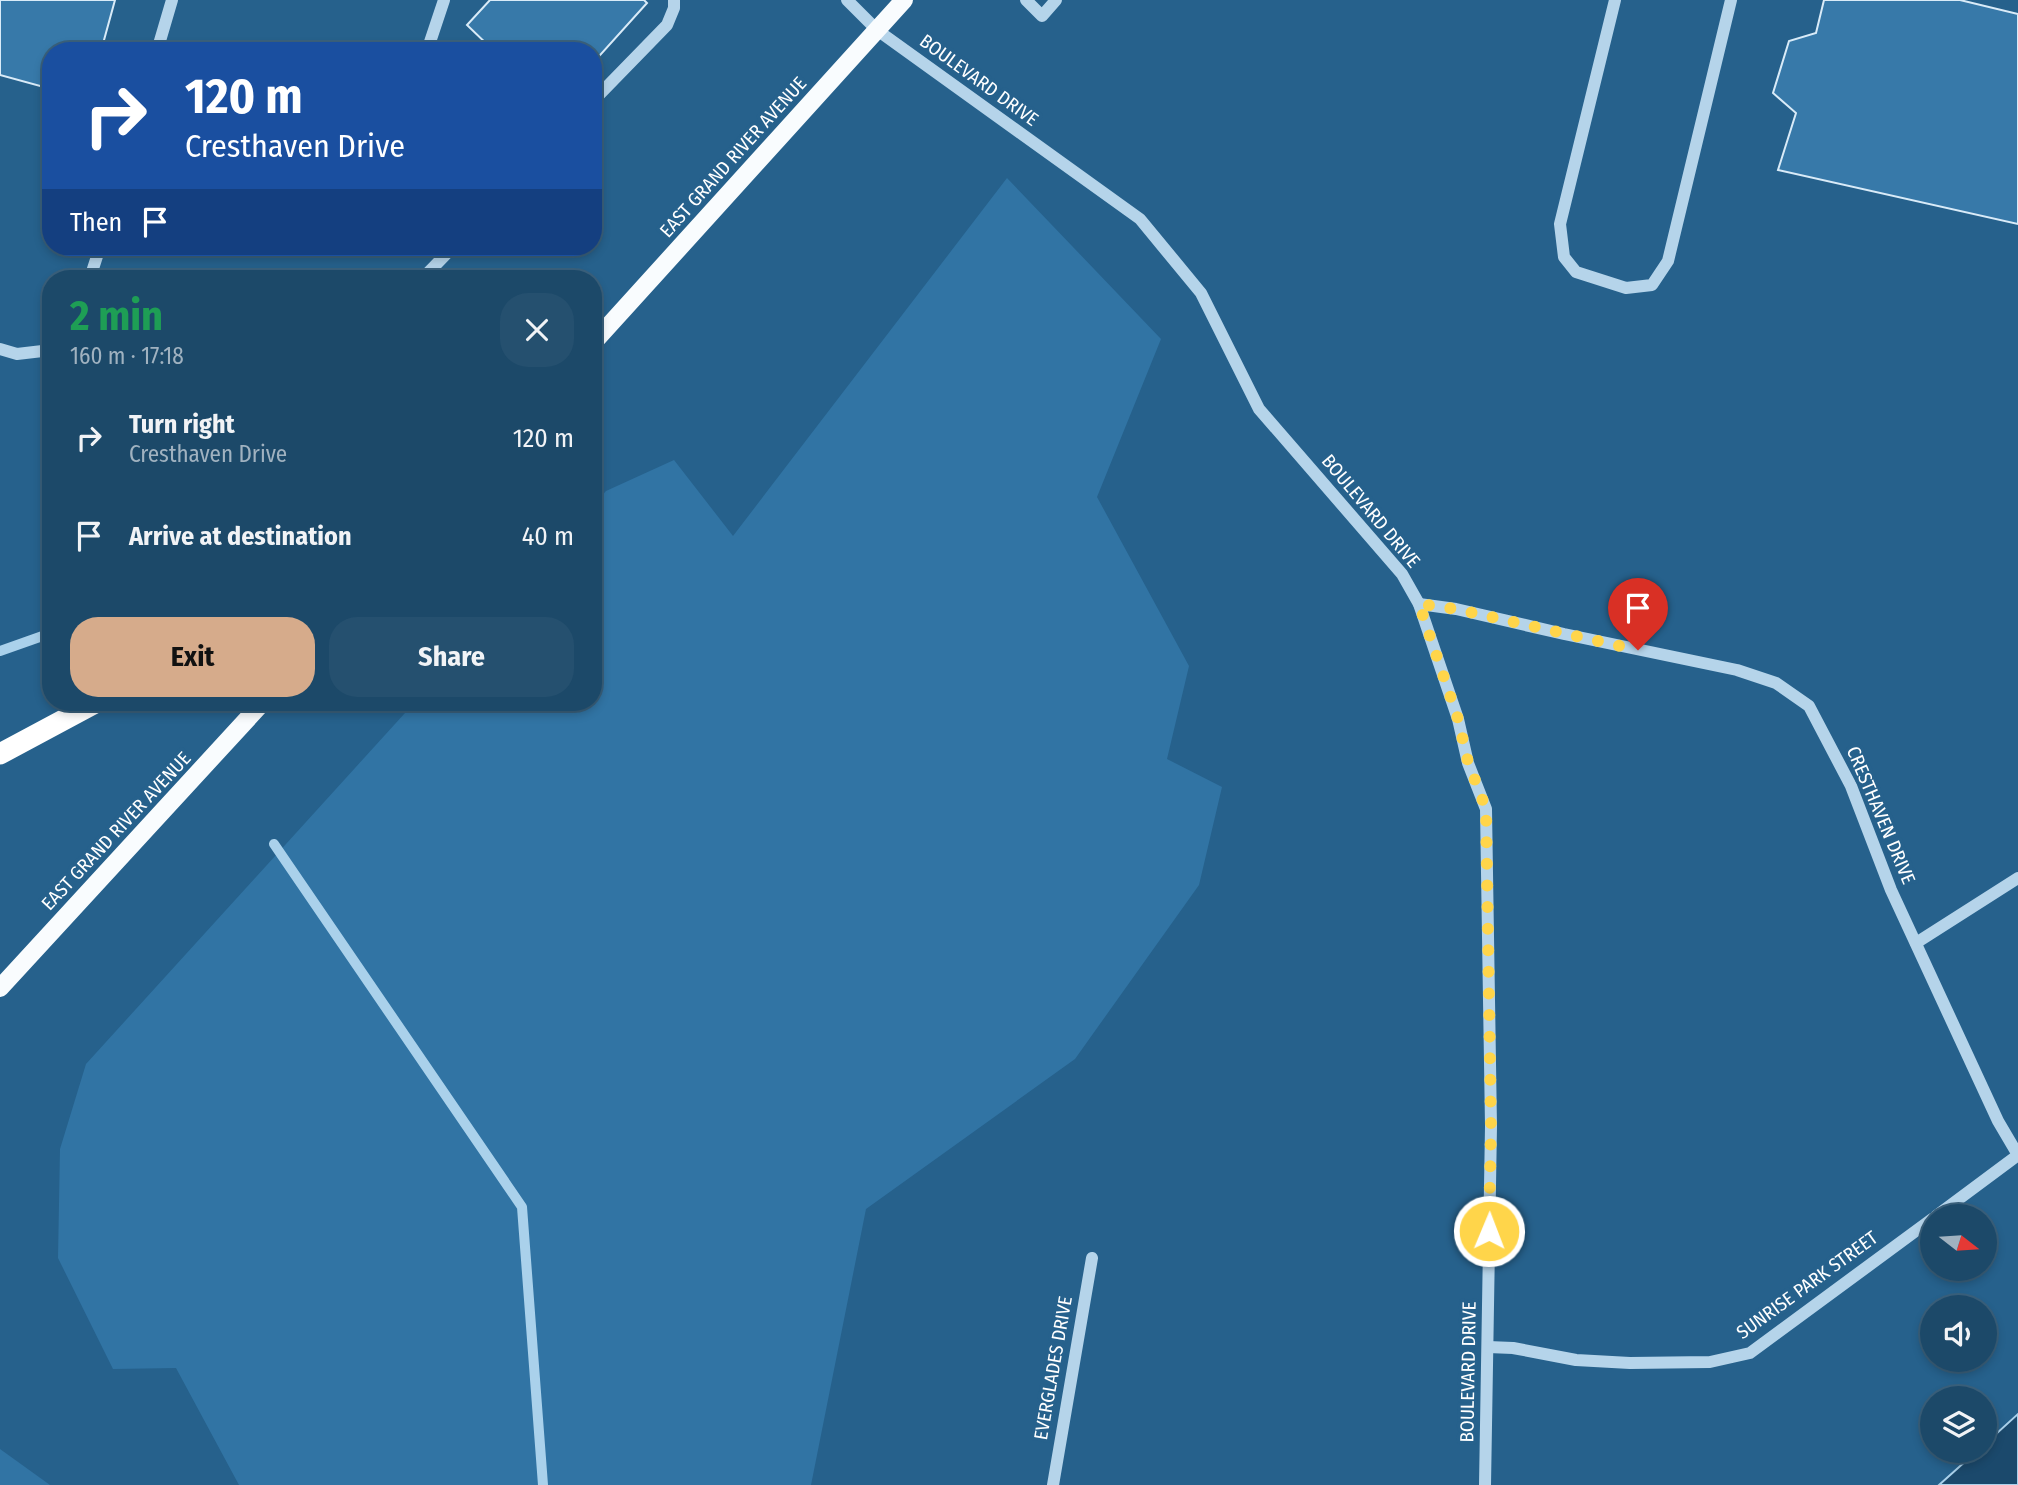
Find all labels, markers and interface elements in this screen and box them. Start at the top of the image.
street label: BOULEVARD DRIVE [915,29,1043,131]
text: 120 m [185,67,303,126]
icon: right [70,70,161,161]
street label: EAST GRAND RIVER AVENUE [655,72,811,242]
text: Cresthaven Drive [185,127,405,165]
icon: arrive [136,203,174,241]
text: Then [70,207,122,238]
text: 2 min [70,291,163,341]
button: close [500,293,574,367]
text: 160 m · 17:18 [70,342,184,370]
text: Turn right [129,409,235,440]
icon: right [70,419,108,457]
text: 120 m [513,423,574,454]
text: Cresthaven Drive [129,440,287,468]
street label: BOULEVARD DRIVE [1317,450,1425,572]
icon: arrive [70,517,108,555]
text: Arrive at destination [129,521,352,552]
text: 40 m [522,521,574,552]
pin [1608,578,1668,650]
icon: arrive [1619,589,1657,627]
button: Exit [70,617,315,697]
button: Share [329,617,574,697]
street label: CRESTHAVEN DRIVE [1842,743,1920,887]
street label: EAST GRAND RIVER AVENUE [37,747,195,915]
position arrow [1452,1194,1526,1268]
north arrow [1920,1204,1997,1281]
map controls [1920,1204,1997,1463]
street label: SUNRISE PARK STREET [1732,1226,1882,1344]
street label: EVERGLADES DRIVE [1029,1294,1077,1442]
button: sound [1920,1295,1997,1372]
street label: BOULEVARD DRIVE [1455,1301,1481,1443]
button: layers [1920,1386,1997,1463]

